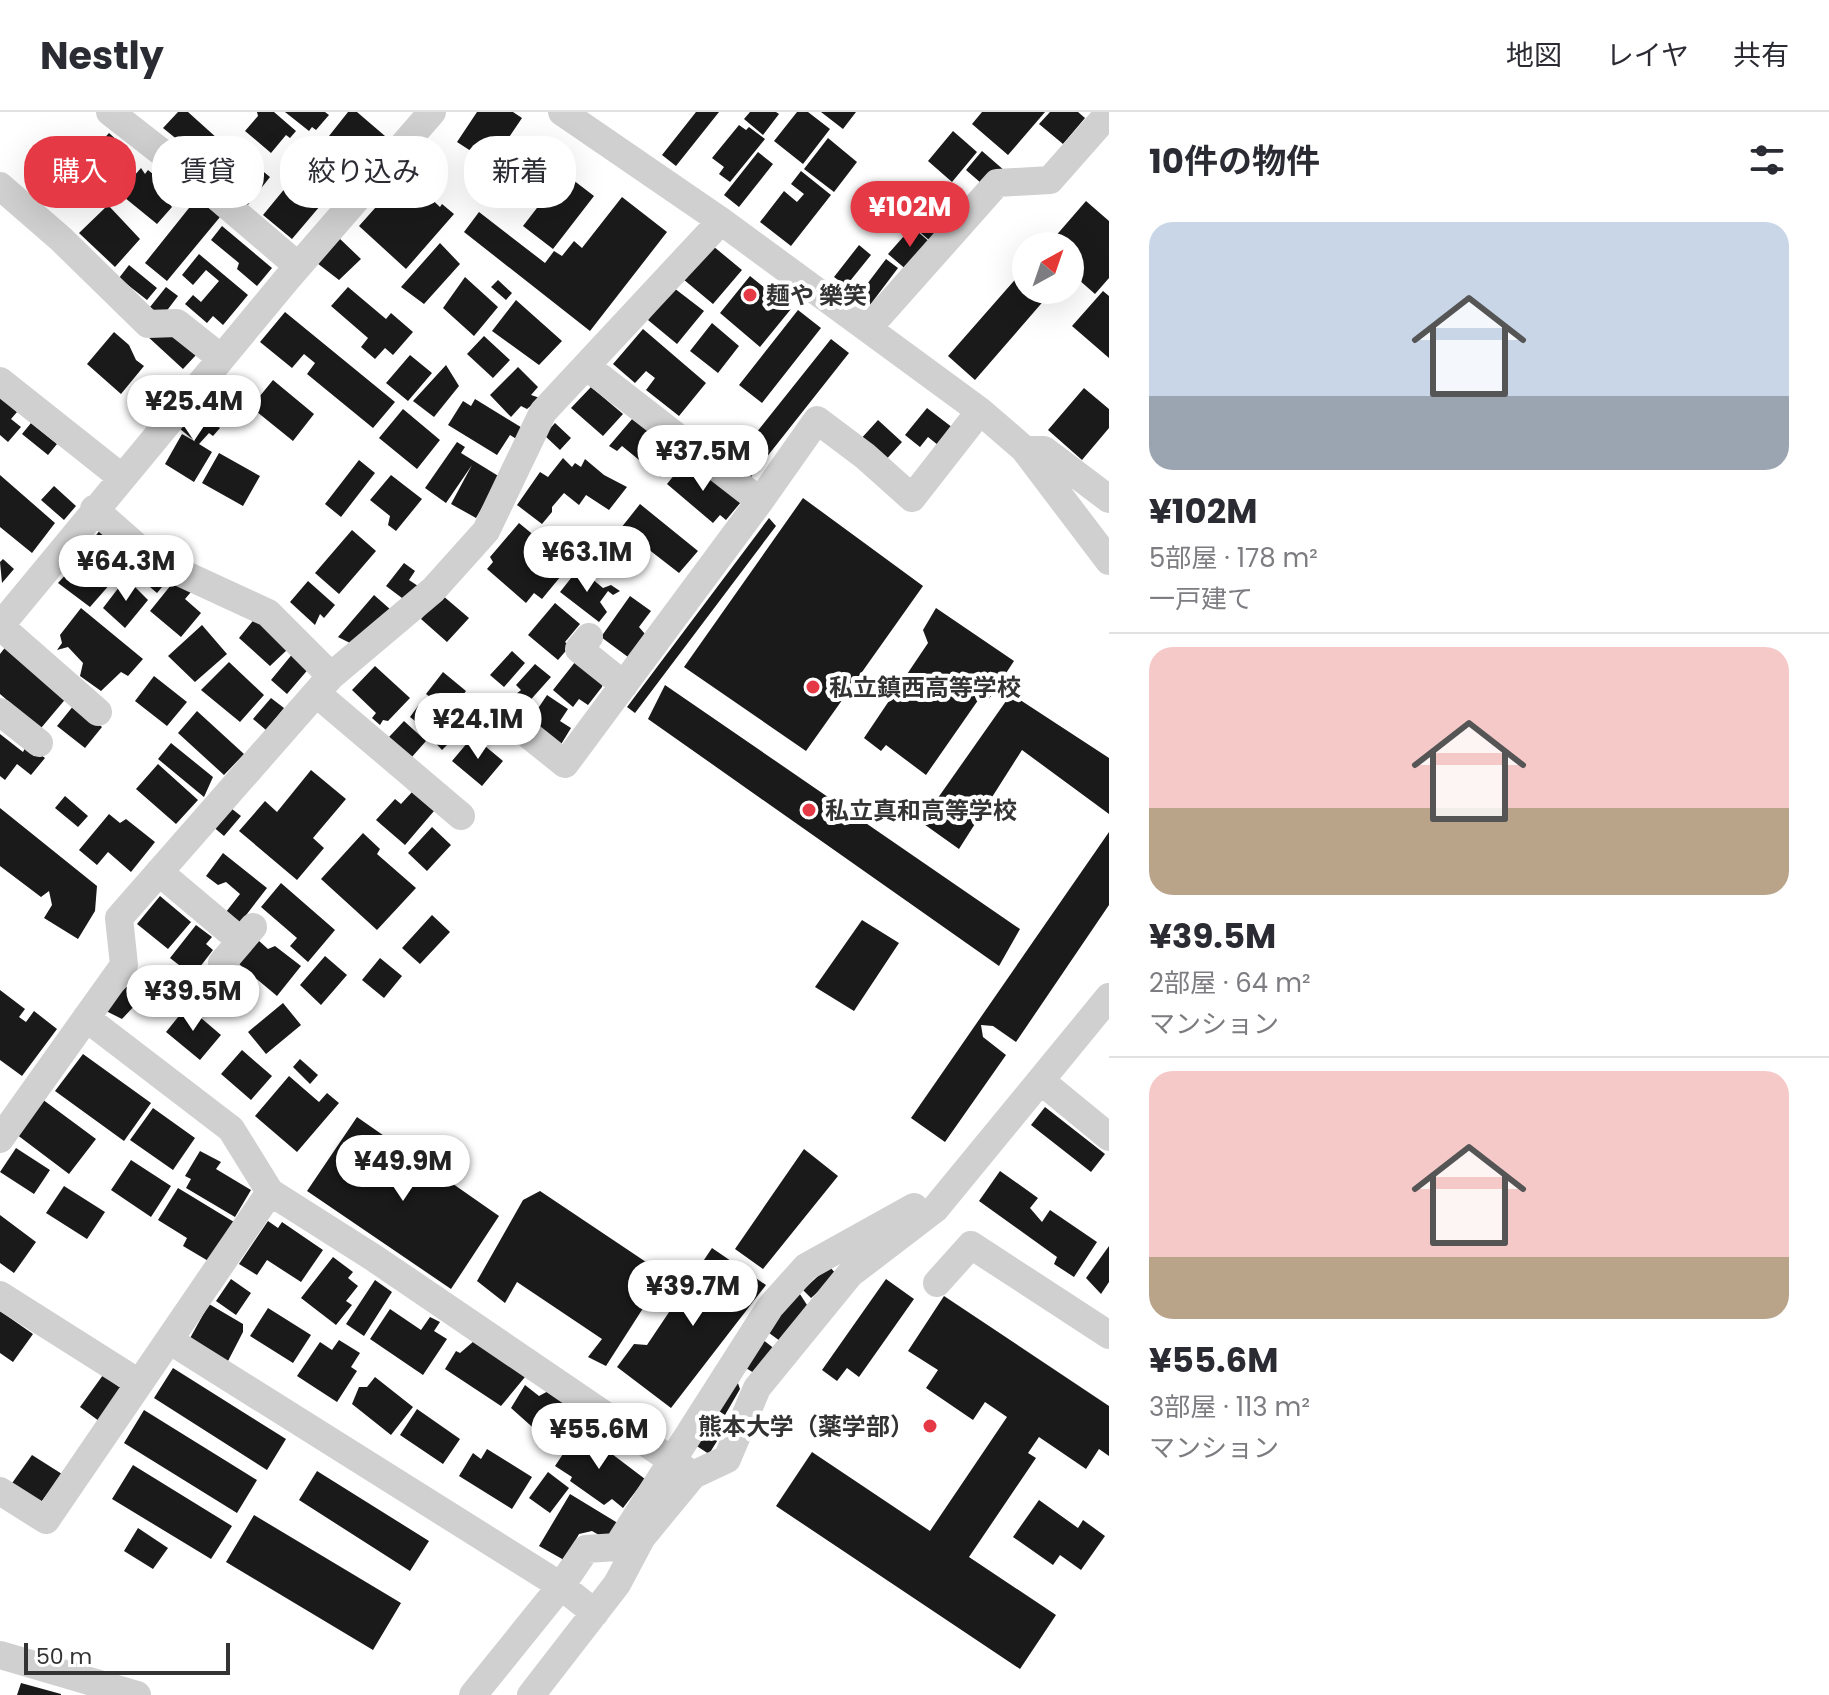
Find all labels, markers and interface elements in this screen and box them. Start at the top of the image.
text: Nestly [40,29,164,82]
text: 地図 [1506,36,1562,75]
text: レイヤ [1606,36,1689,75]
text: 共有 [1733,36,1789,75]
chip: 購入 [24,136,136,208]
chip: 賃貸 [152,136,264,208]
chip: 絞り込み [280,136,448,208]
chip: 新着 [464,136,576,208]
text: 10件の物件 [1149,137,1320,185]
icon: filters [1745,138,1789,182]
pin: ¥102M [854,181,966,249]
text: ¥102M [869,189,951,225]
north arrow [1012,232,1084,304]
map controls [1012,232,1084,304]
icon: home [1397,274,1541,418]
place label: 麺や 樂笑 [766,279,867,312]
marker: 麺や 樂笑 [741,286,759,304]
pin: ¥25.4M [129,375,259,443]
text: ¥25.4M [145,383,243,419]
pin: ¥37.5M [638,425,768,493]
text: ¥37.5M [655,433,751,469]
text: ¥102M [1149,487,1257,535]
pin: ¥63.1M [522,526,652,594]
text: ¥63.1M [542,534,632,570]
pin: ¥64.3M [61,535,191,603]
text: 5部屋 · 178 m² [1149,540,1318,576]
text: ¥64.3M [77,543,175,579]
text: 一戸建て [1149,581,1253,617]
place label: 私立鎮西高等学校 [829,671,1021,704]
marker: 私立鎮西高等学校 [804,678,822,696]
pin: ¥24.1M [413,693,543,761]
icon: home [1397,699,1541,843]
text: ¥24.1M [433,701,523,737]
place label: 私立真和高等学校 [825,794,1017,827]
marker: 私立真和高等学校 [800,801,818,819]
text: ¥39.5M [1149,912,1276,960]
pin: ¥39.5M [128,965,258,1033]
text: 2部屋 · 64 m² [1149,965,1311,1001]
text: ¥39.5M [144,973,242,1009]
text: マンション [1149,1006,1279,1042]
icon: home [1397,1123,1541,1267]
pin: ¥49.9M [338,1135,468,1203]
text: ¥49.9M [354,1143,452,1179]
pin: ¥39.7M [628,1260,758,1328]
text: ¥39.7M [646,1268,740,1304]
text: ¥55.6M [1149,1336,1278,1384]
text: 3部屋 · 113 m² [1149,1389,1310,1425]
pin: ¥55.6M [534,1403,664,1471]
place label: 熊本大学（薬学部） [698,1410,914,1443]
text: ¥55.6M [549,1411,649,1447]
marker: 熊本大学（薬学部） [921,1417,939,1435]
text: マンション [1149,1430,1279,1466]
scale bar [24,1639,230,1675]
text: 50 m [36,1641,92,1672]

